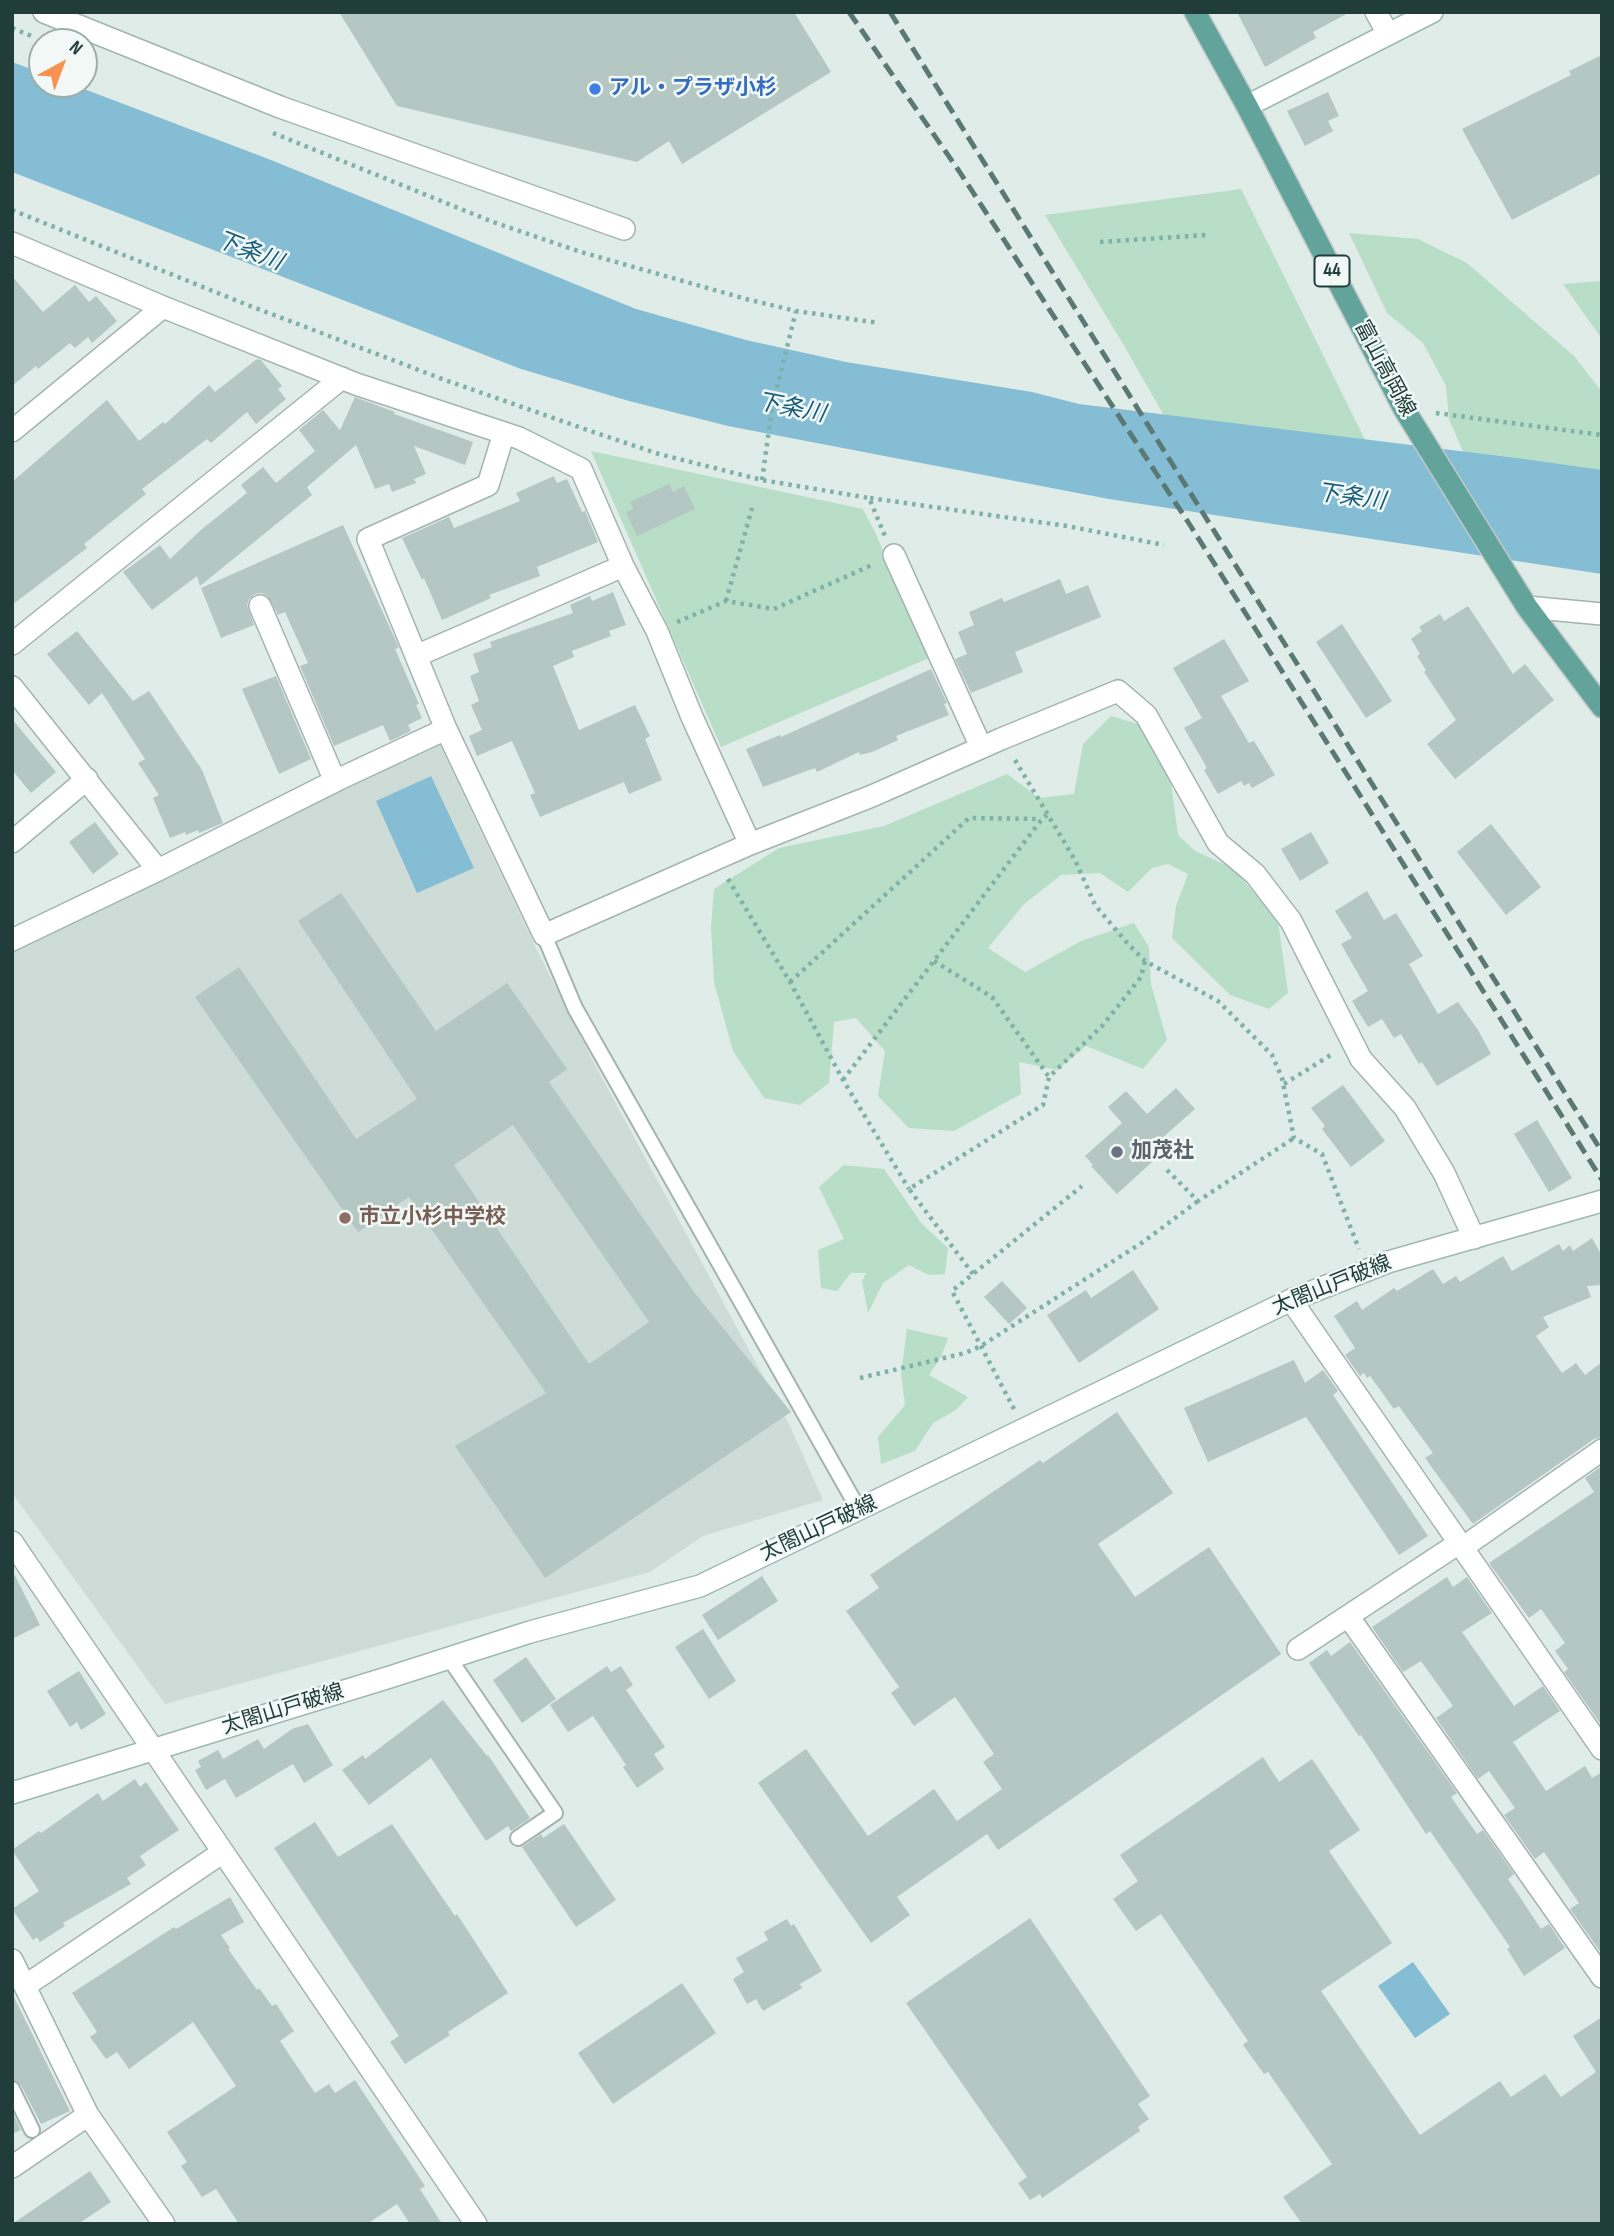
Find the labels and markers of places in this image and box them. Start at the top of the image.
place label: アル・プラザ小杉 [609,76,777,102]
marker: アル・プラザ小杉 [587,81,603,97]
place label: 加茂社 [1131,1139,1194,1165]
marker: 加茂社 [1109,1144,1125,1160]
place label: 市立小杉中学校 [359,1205,506,1231]
marker: 市立小杉中学校 [337,1210,353,1226]

